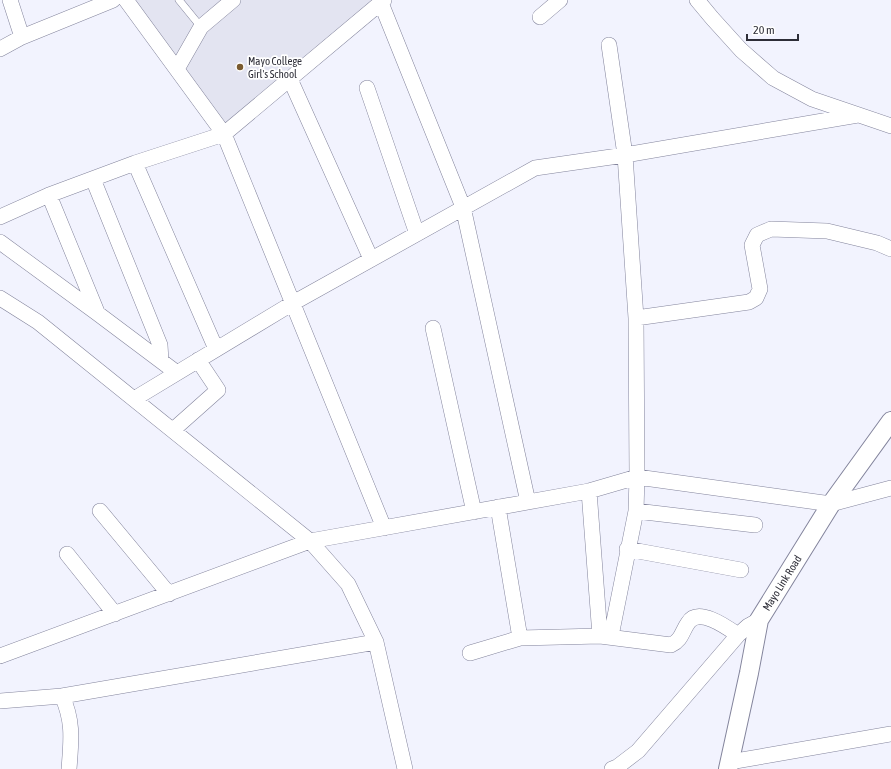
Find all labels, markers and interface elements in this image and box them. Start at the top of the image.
scale bar [747,16,798,42]
text: 20 m [753,23,775,37]
place label: Mayo College Girl's School [248,55,302,80]
marker: Mayo College Girl's School [235,62,245,72]
street label: Mayo Link Road [760,553,804,613]

